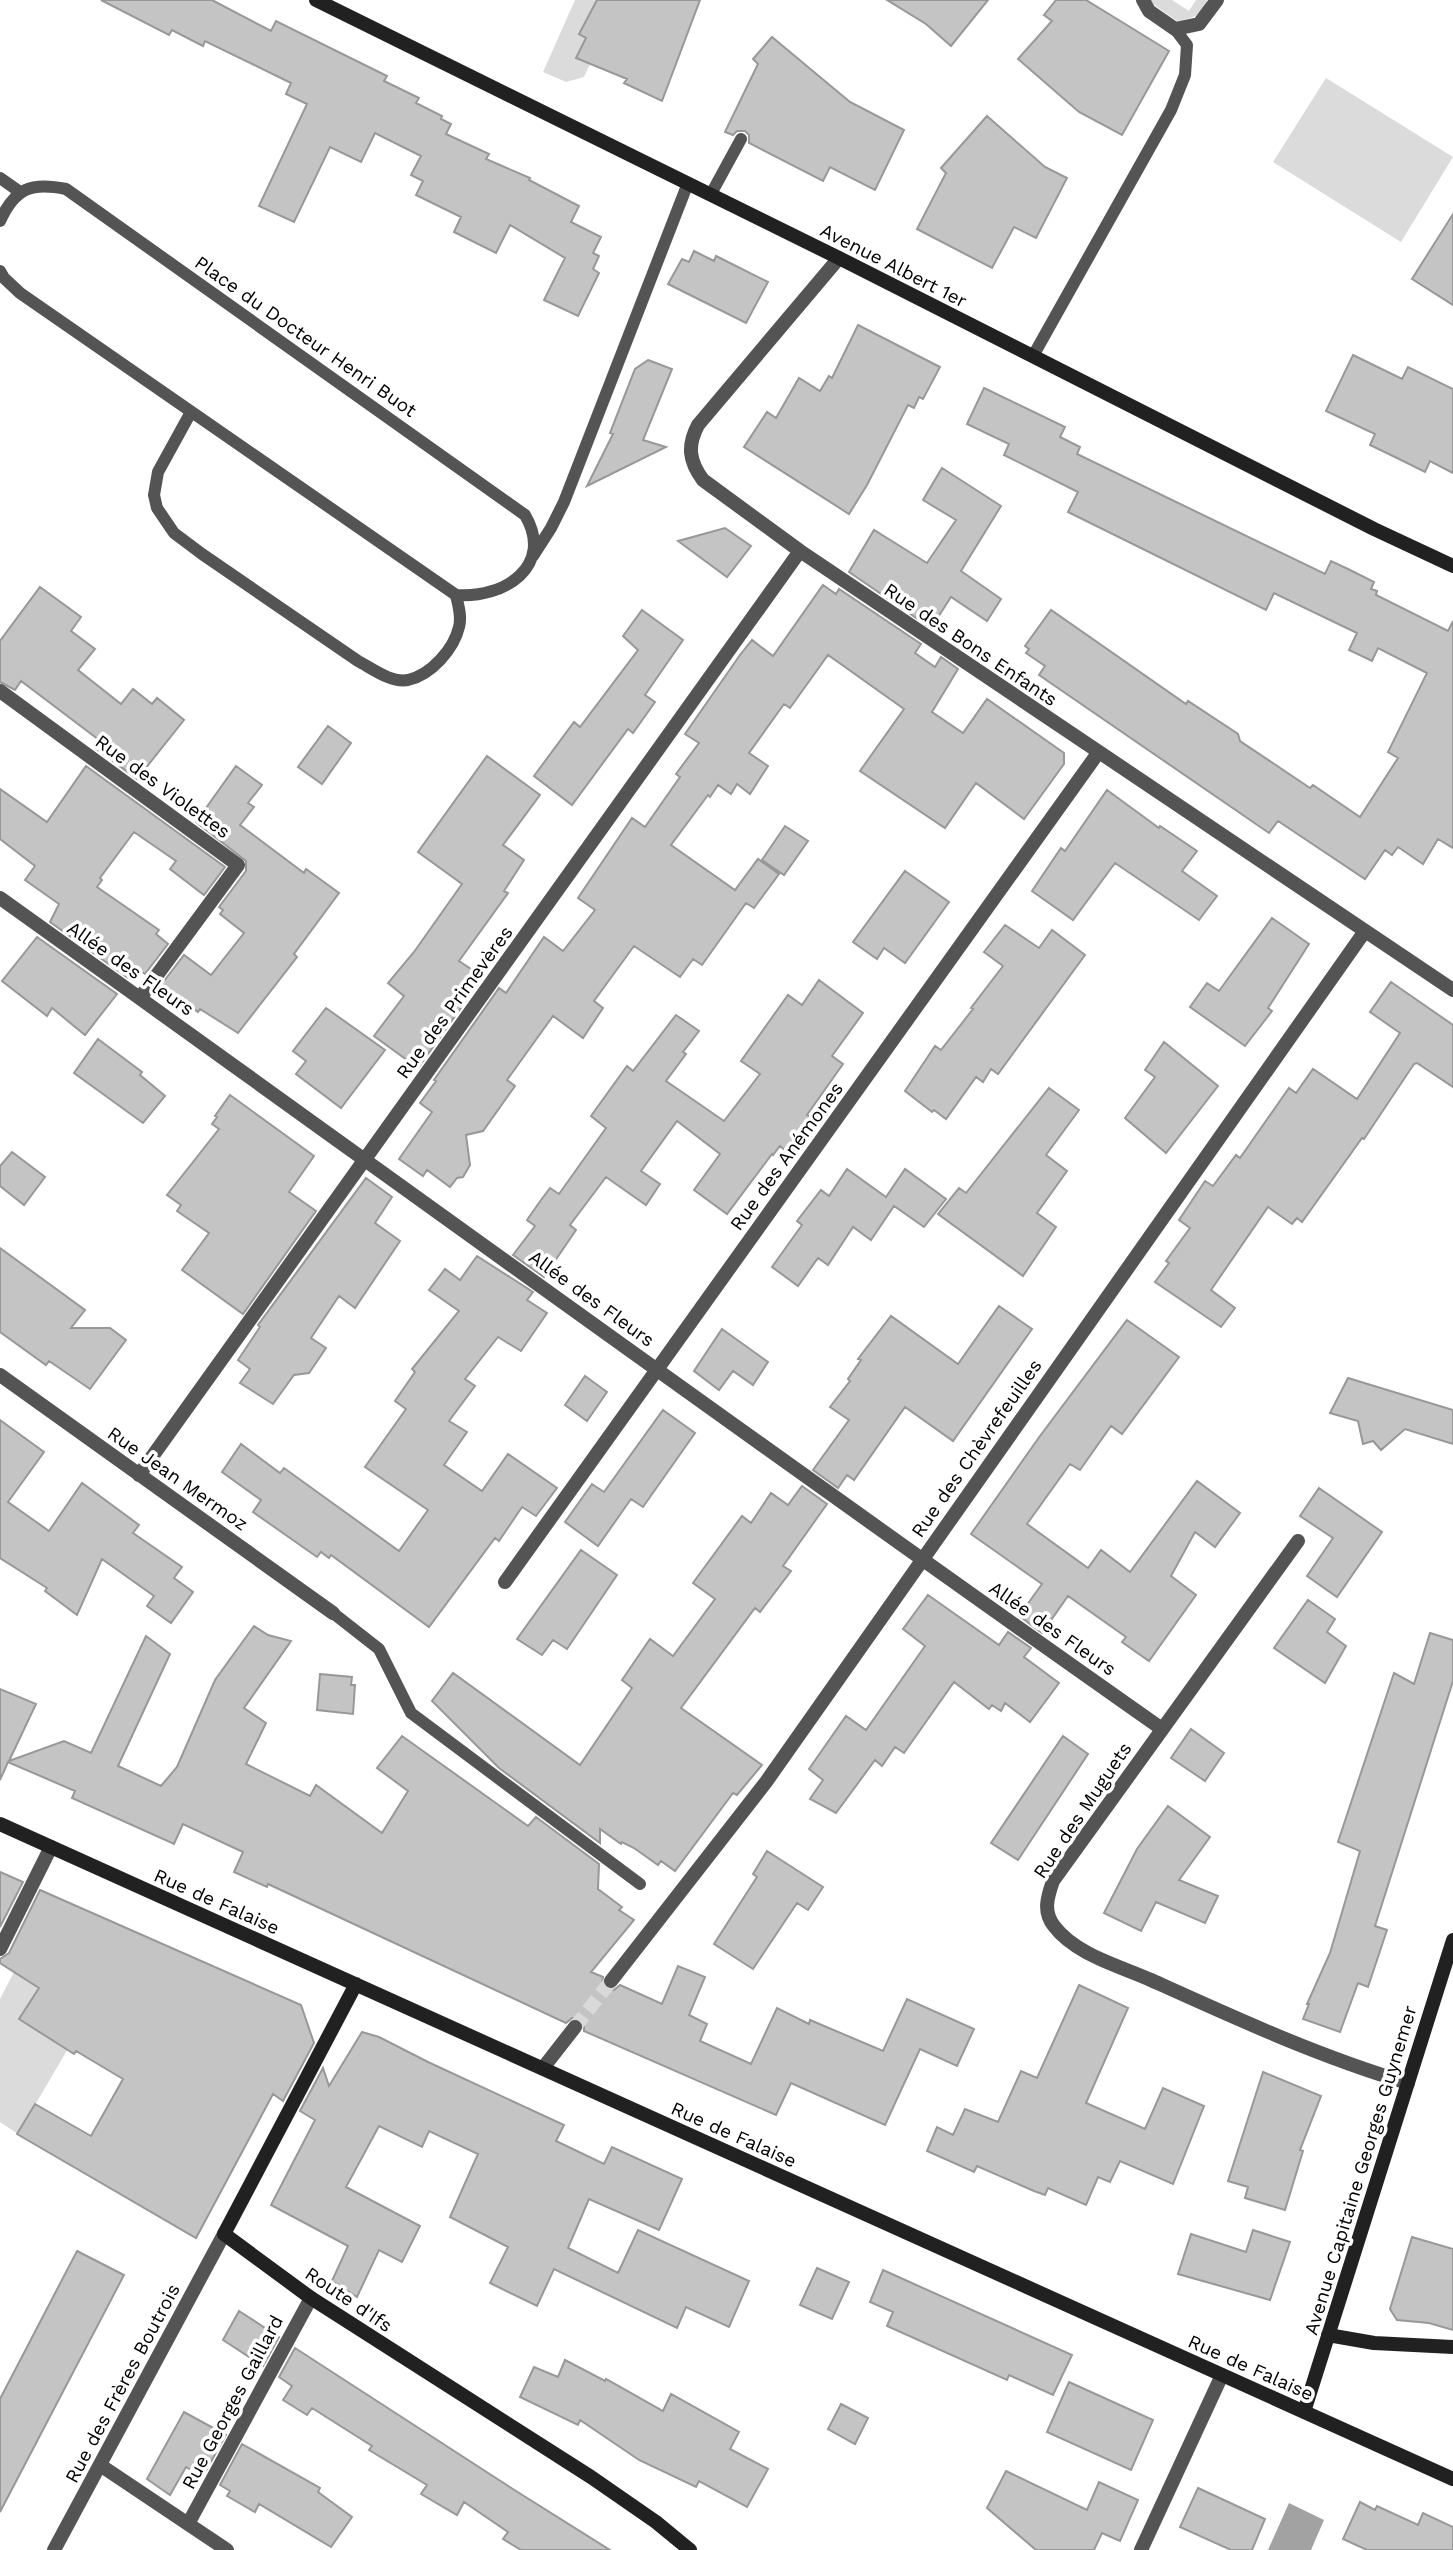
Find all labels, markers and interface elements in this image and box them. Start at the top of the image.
street label: Avenue Albert 1er [817,219,971,312]
street label: Place du Docteur Henri Buot [190,251,421,422]
street label: Rue des Bons Enfants [880,578,1062,711]
street label: Rue des Violettes [91,730,235,843]
street label: Allée des Fleurs [63,916,199,1021]
street label: Rue des Primevères [391,921,518,1083]
street label: Rue des Anémones [725,1078,848,1235]
street label: Allée des Fleurs [525,1245,659,1352]
street label: Rue des Chèvrefeuilles [906,1355,1047,1542]
street label: Rue Jean Mermoz [103,1421,252,1535]
street label: Allée des Fleurs [985,1576,1121,1681]
street label: Rue des Muguets [1028,1738,1136,1883]
street label: Rue de Falaise [150,1864,283,1939]
street label: Avenue Capitaine Georges Guynemer [1299,2002,1422,2338]
street label: Rue de Falaise [667,2097,800,2172]
street label: Route d'Ifs [301,2262,397,2337]
street label: Rue des Frères Boutrois [60,2280,185,2487]
street label: Rue Georges Gaillard [177,2311,288,2493]
street label: Rue de Falaise [1184,2330,1317,2405]

